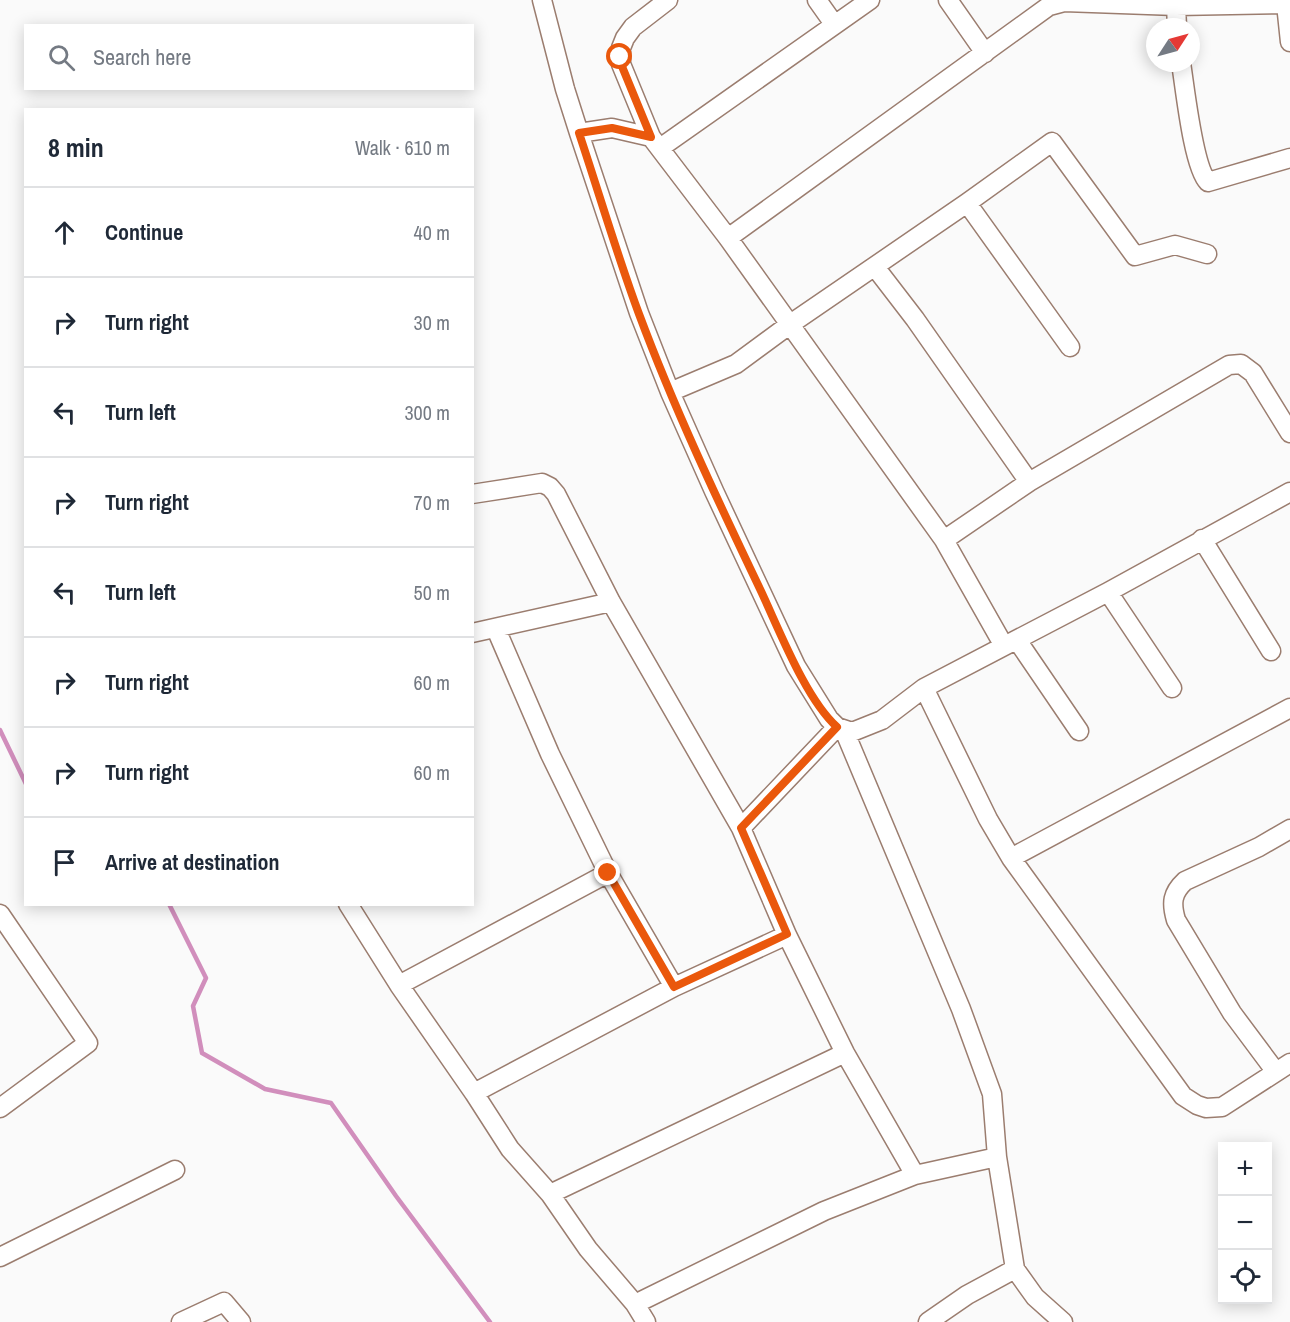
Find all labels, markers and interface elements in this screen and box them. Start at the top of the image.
north arrow [1146,18,1200,72]
search box [24,24,474,90]
icon: search [45,41,78,74]
text: Search here [93,42,191,72]
route start [606,43,632,69]
text: 8 min [48,130,104,165]
text: Walk · 610 m [355,134,450,161]
icon: ahead [48,216,81,249]
text: Continue [105,217,183,247]
text: 40 m [414,219,450,246]
icon: right [48,306,81,339]
text: Turn right [105,307,189,337]
text: 30 m [414,309,450,336]
icon: left [48,396,81,429]
text: Turn left [105,397,176,427]
text: 300 m [404,399,450,426]
icon: right [48,486,81,519]
text: Turn right [105,487,189,517]
text: 70 m [414,489,450,516]
icon: left [48,576,81,609]
text: Turn left [105,577,176,607]
text: 50 m [414,579,450,606]
icon: right [48,666,81,699]
text: Turn right [105,667,189,697]
text: 60 m [414,669,450,696]
icon: right [48,756,81,789]
text: Turn right [105,757,189,787]
text: 60 m [414,759,450,786]
icon: arrive [48,846,81,879]
text: Arrive at destination [105,847,279,877]
route end [594,859,620,885]
map controls [1218,1142,1272,1304]
button: + [1218,1142,1272,1196]
button: − [1218,1196,1272,1250]
button: locate [1218,1250,1272,1304]

